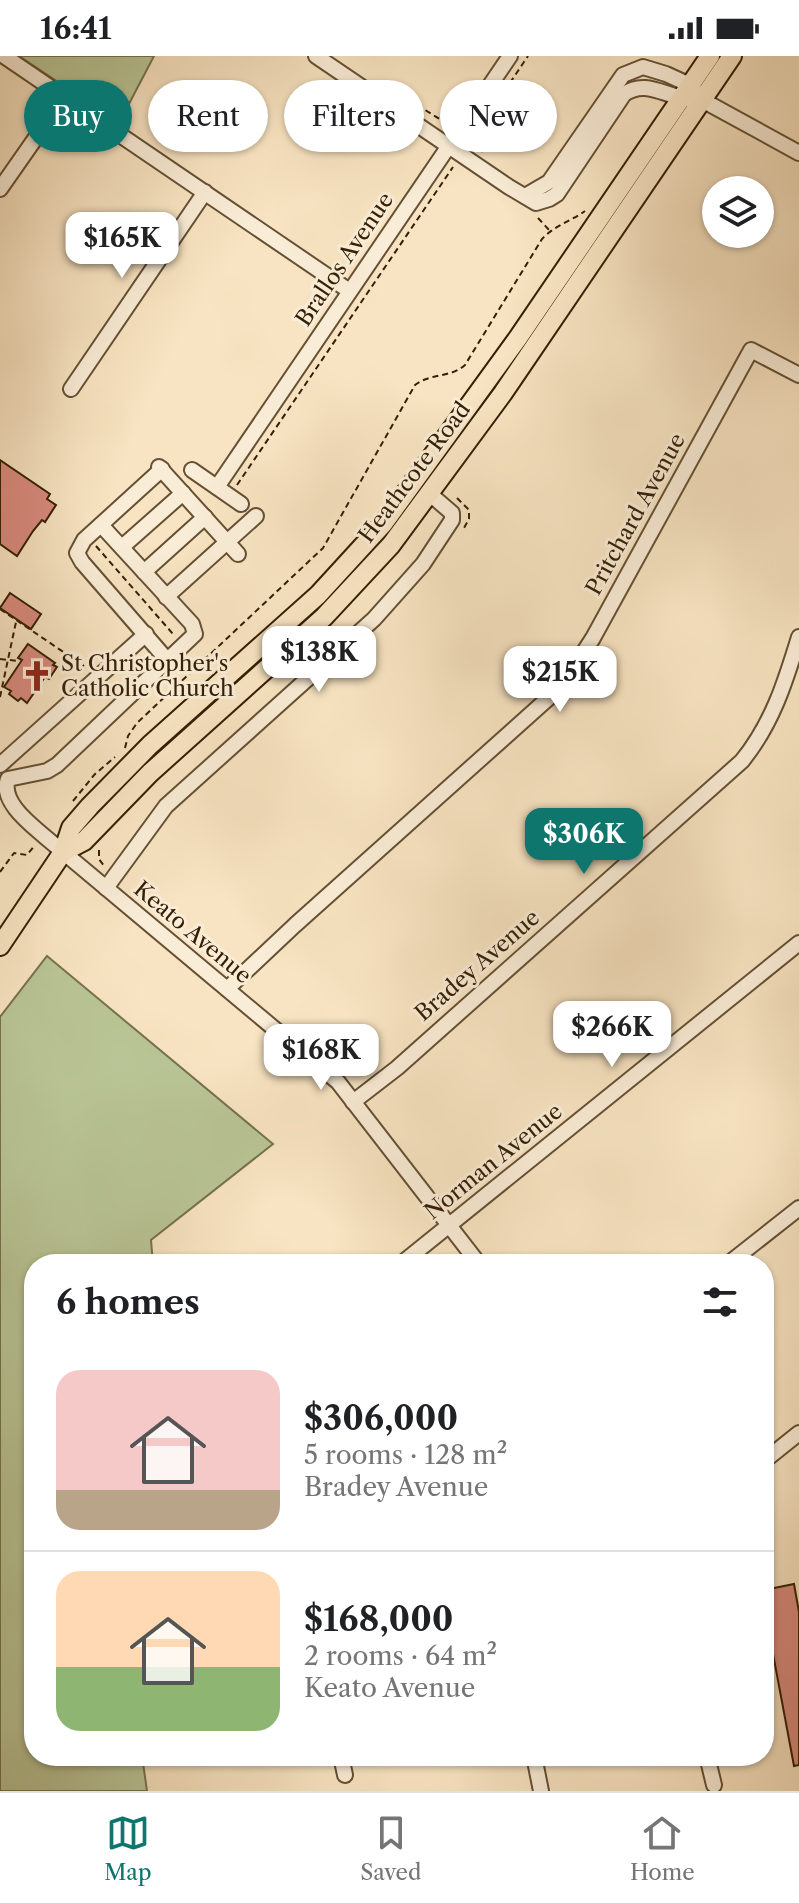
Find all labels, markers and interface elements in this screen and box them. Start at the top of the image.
text: 16:41 [40,10,112,47]
chip: Buy [24,80,132,152]
chip: Rent [148,80,268,152]
chip: Filters [284,80,424,152]
chip: New [440,80,557,152]
map controls [702,176,774,248]
button: layers [702,176,774,248]
street label: Brallos Avenue [290,187,399,331]
pin: $165K [66,212,178,280]
text: $165K [84,222,160,254]
street label: Heathcote Road [353,397,476,548]
street label: Pritchard Avenue [580,429,691,600]
pin: $138K [263,626,375,694]
text: $138K [280,636,358,668]
pin: $215K [504,646,616,714]
place label: St Christopher's Catholic Church [61,650,234,702]
text: $215K [522,656,598,688]
church icon: St Christopher's Catholic Church [20,659,54,693]
pin: $306K [528,808,640,876]
text: $306K [543,818,625,850]
street label: Keato Avenue [128,875,257,989]
street label: Bradey Avenue [410,904,545,1027]
pin: $266K [556,1001,668,1069]
text: $266K [571,1011,653,1043]
pin: $168K [265,1024,377,1092]
text: $168K [282,1034,360,1066]
street label: Norman Avenue [419,1098,568,1225]
icon: filters [698,1280,742,1324]
text: 6 homes [56,1281,200,1323]
text: $306,000 [304,1397,458,1439]
icon: home [120,1402,216,1498]
text: 5 rooms · 128 m² [304,1439,507,1471]
text: Bradey Avenue [304,1471,488,1503]
text: $168,000 [304,1598,453,1640]
icon: home [120,1603,216,1699]
text: 2 rooms · 64 m² [304,1640,497,1672]
text: Keato Avenue [304,1672,475,1704]
tab: Map [104,1811,152,1886]
tab: Saved [360,1811,421,1886]
tab: Home [630,1811,695,1886]

